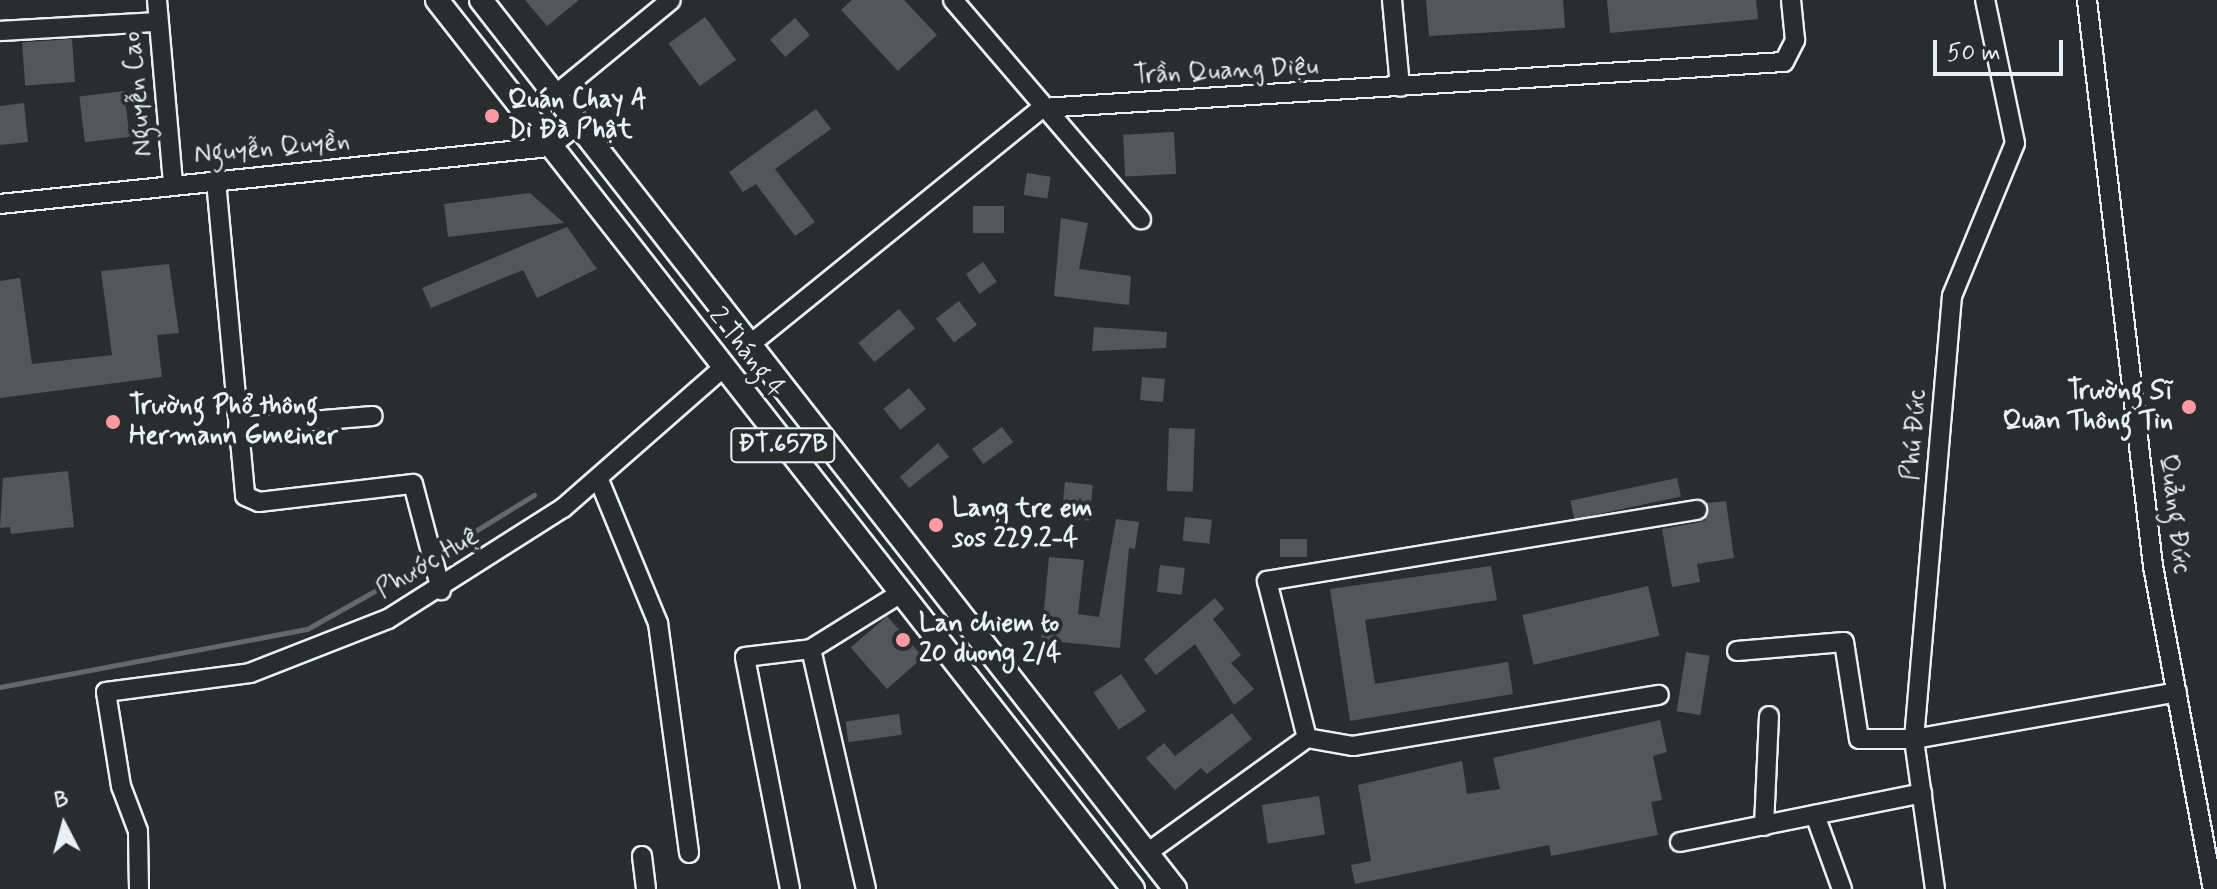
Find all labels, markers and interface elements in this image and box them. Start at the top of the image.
scale bar [1937,24,2067,74]
street label: Nguyễn Cao [118,29,160,159]
text: 50 m [1947,38,2001,69]
street label: Trần Quang Diệu [1135,52,1317,92]
place label: Quán Chay A Di Đà Phật [508,85,653,146]
marker: Quán Chay A Di Đà Phật [483,107,501,125]
street label: Nguyễn Quyền [193,127,351,171]
street label: 2 Tháng 4 [701,302,791,404]
place label: Trường Sĩ Quan Thông Tin [2005,376,2173,438]
street label: Phú Đức [1896,388,1934,482]
place label: Trường Phổ thông Hermann Gmeiner [129,391,341,452]
marker: Trường Sĩ Quan Thông Tin [2180,398,2198,416]
marker: Trường Phổ thông Hermann Gmeiner [104,413,122,431]
road number: ĐT.657B [729,425,837,465]
street label: Quảng Đức [2151,452,2197,576]
place label: Lang tre em sos 229.2-4 [952,494,1093,556]
marker: Lang tre em sos 229.2-4 [927,516,945,534]
street label: Phước Huệ [370,521,486,607]
place label: Lan chiem to 20 duong 2/4 [919,609,1066,670]
marker: Lan chiem to 20 duong 2/4 [894,631,912,649]
north arrow [24,785,104,865]
text: B [53,786,70,816]

